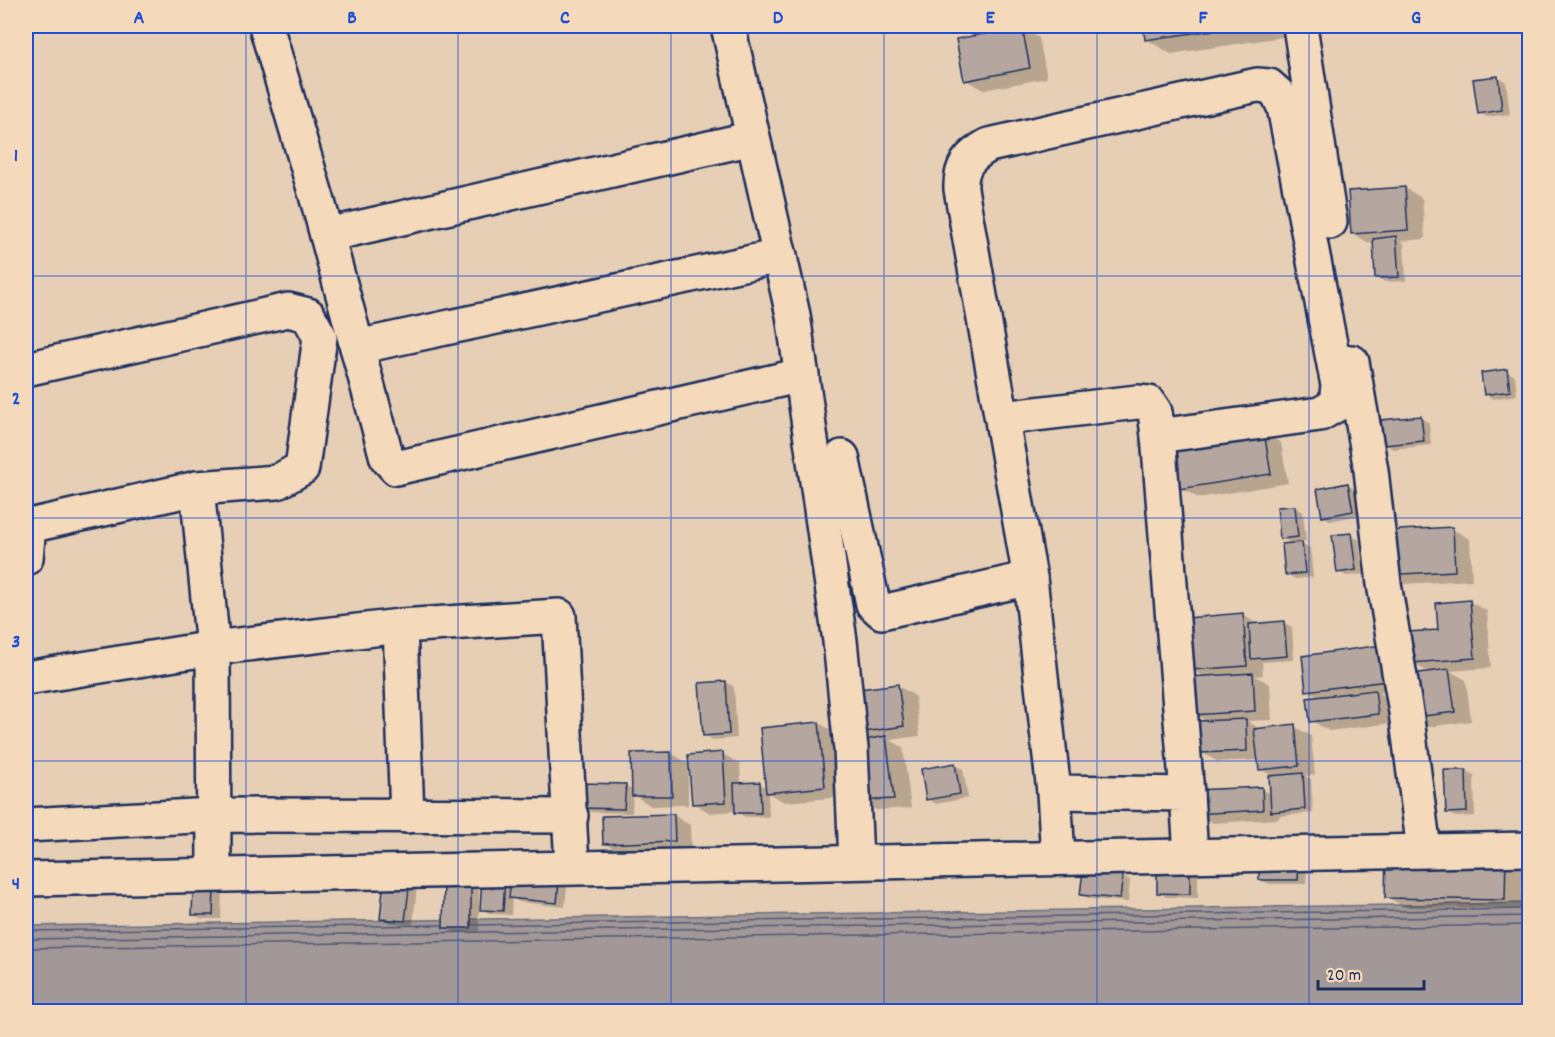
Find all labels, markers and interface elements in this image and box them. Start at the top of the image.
text: A [134,5,145,33]
text: B [347,5,357,33]
text: C [560,5,570,33]
text: D [773,5,784,33]
text: E [985,5,995,33]
text: F [1199,5,1209,33]
text: G [1411,5,1421,33]
text: 1 [14,143,18,171]
text: 2 [12,386,20,414]
text: 3 [12,629,20,657]
text: 4 [12,871,20,899]
scale bar [1318,953,1424,991]
text: 20 m [1327,964,1361,989]

